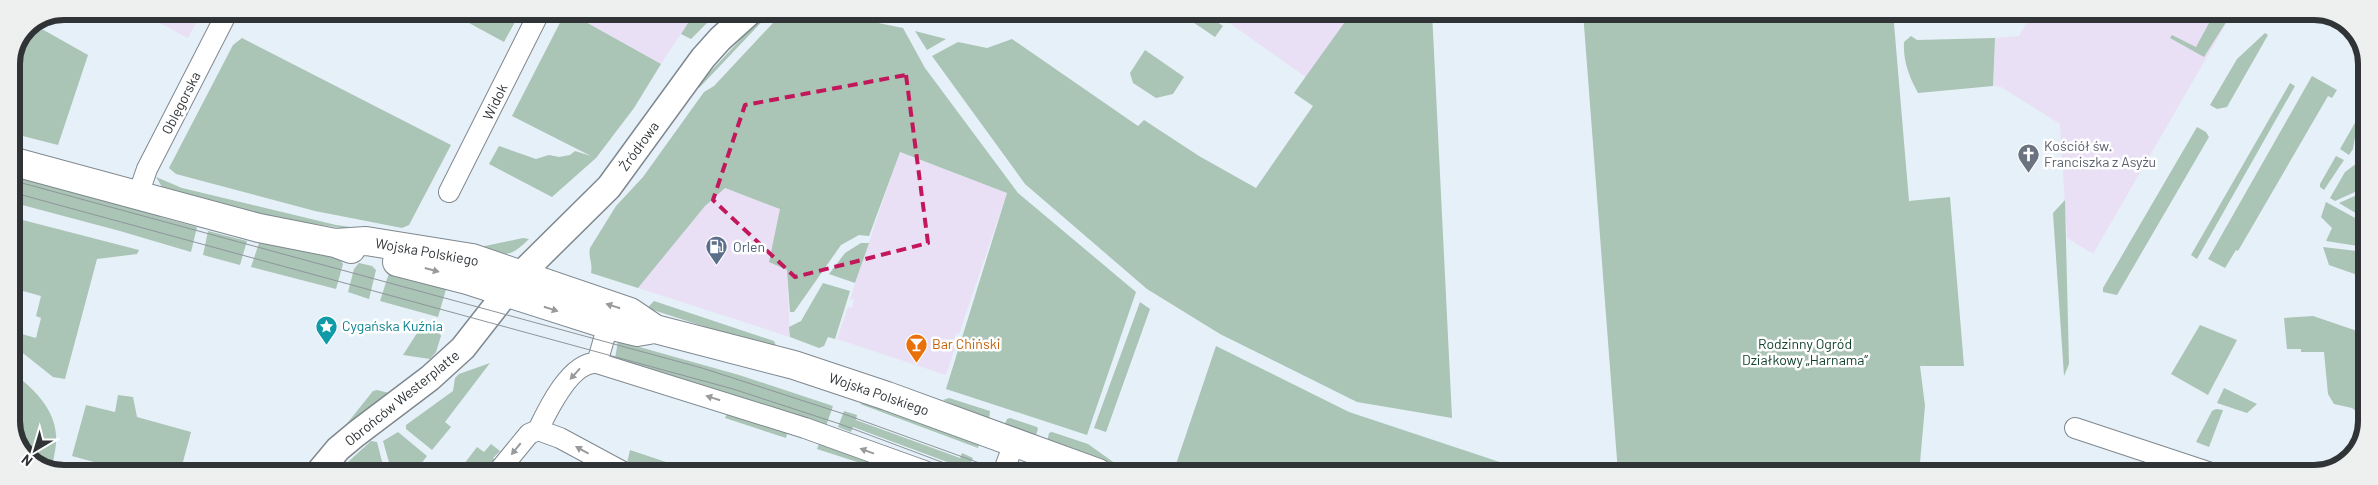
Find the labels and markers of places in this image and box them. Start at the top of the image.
place label: Kościół św. Franciszka z Asyżu [2044,137,2156,170]
church icon: Kościół św. Franciszka z Asyżu [2016,142,2040,173]
fuel station icon: Orlen [705,235,729,266]
place label: Orlen [733,238,765,255]
place icon: Cygańska Kuźnia [314,314,338,345]
place label: Cygańska Kuźnia [342,317,443,334]
bar icon: Bar Chiński [904,332,928,363]
place label: Bar Chiński [932,335,1000,352]

